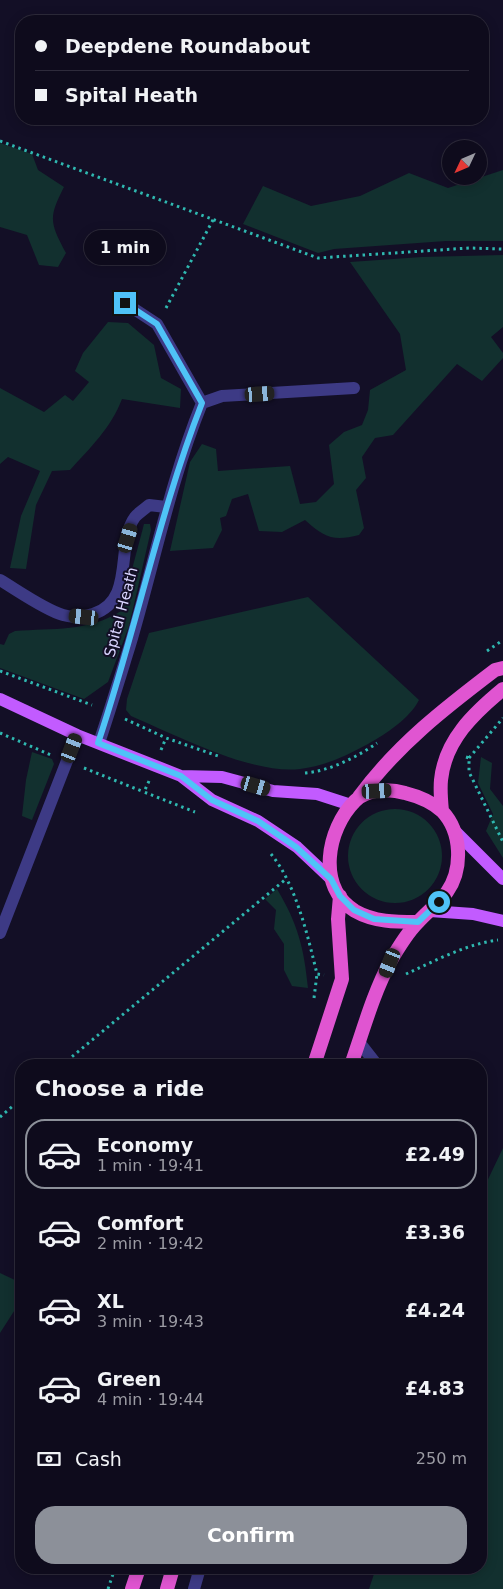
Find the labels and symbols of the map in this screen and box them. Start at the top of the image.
north arrow [442,140,488,185]
callout: 1 min [84,230,166,266]
route end [114,292,136,314]
car [244,385,275,403]
car [116,521,139,555]
street label: Spital Heath [100,565,142,659]
car [68,608,99,626]
car [59,731,84,765]
car [239,775,272,797]
car [361,783,392,799]
route start [428,891,450,913]
car [377,946,402,980]

